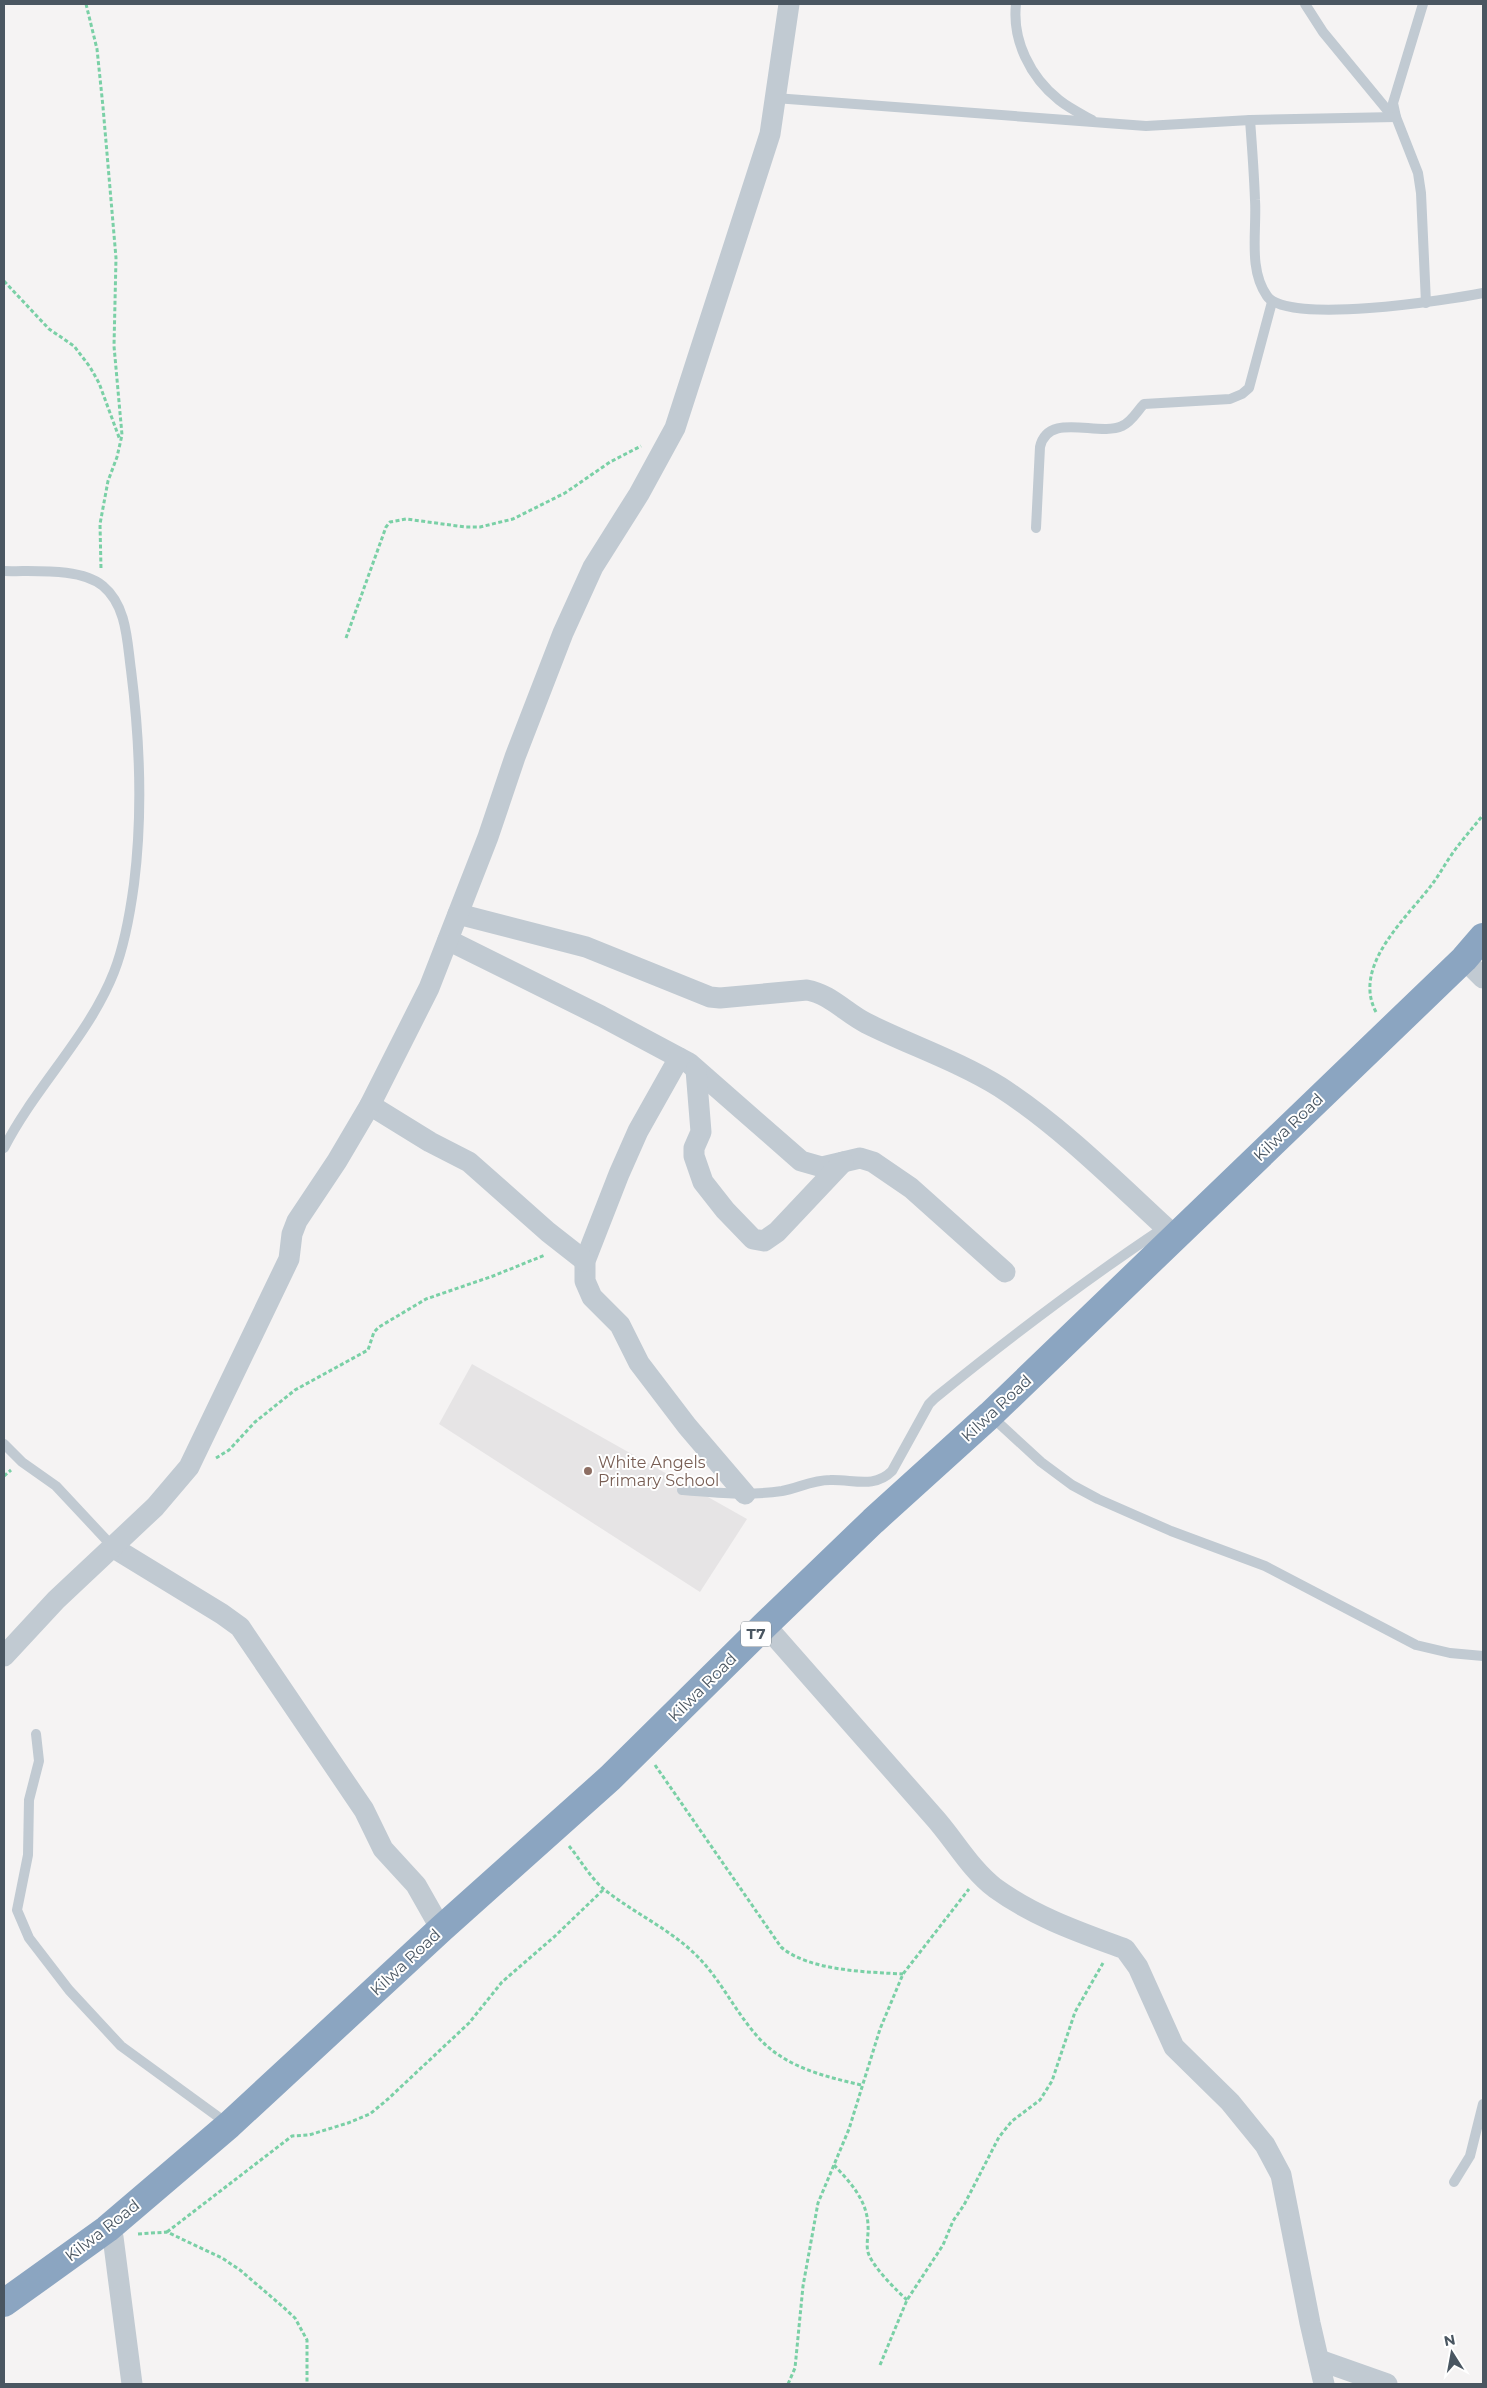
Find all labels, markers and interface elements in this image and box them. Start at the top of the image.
street label: Kilwa Road [1250,1090,1327,1165]
street label: Kilwa Road [957,1371,1035,1446]
place label: White Angels Primary School [598,1453,719,1490]
marker: White Angels Primary School [582,1465,594,1477]
road number: T7 [741,1622,771,1646]
street label: Kilwa Road [664,1649,741,1726]
street label: Kilwa Road [366,1925,444,2000]
street label: Kilwa Road [61,2195,143,2265]
north arrow [1427,2328,1477,2378]
text: N [1442,2330,1457,2350]

